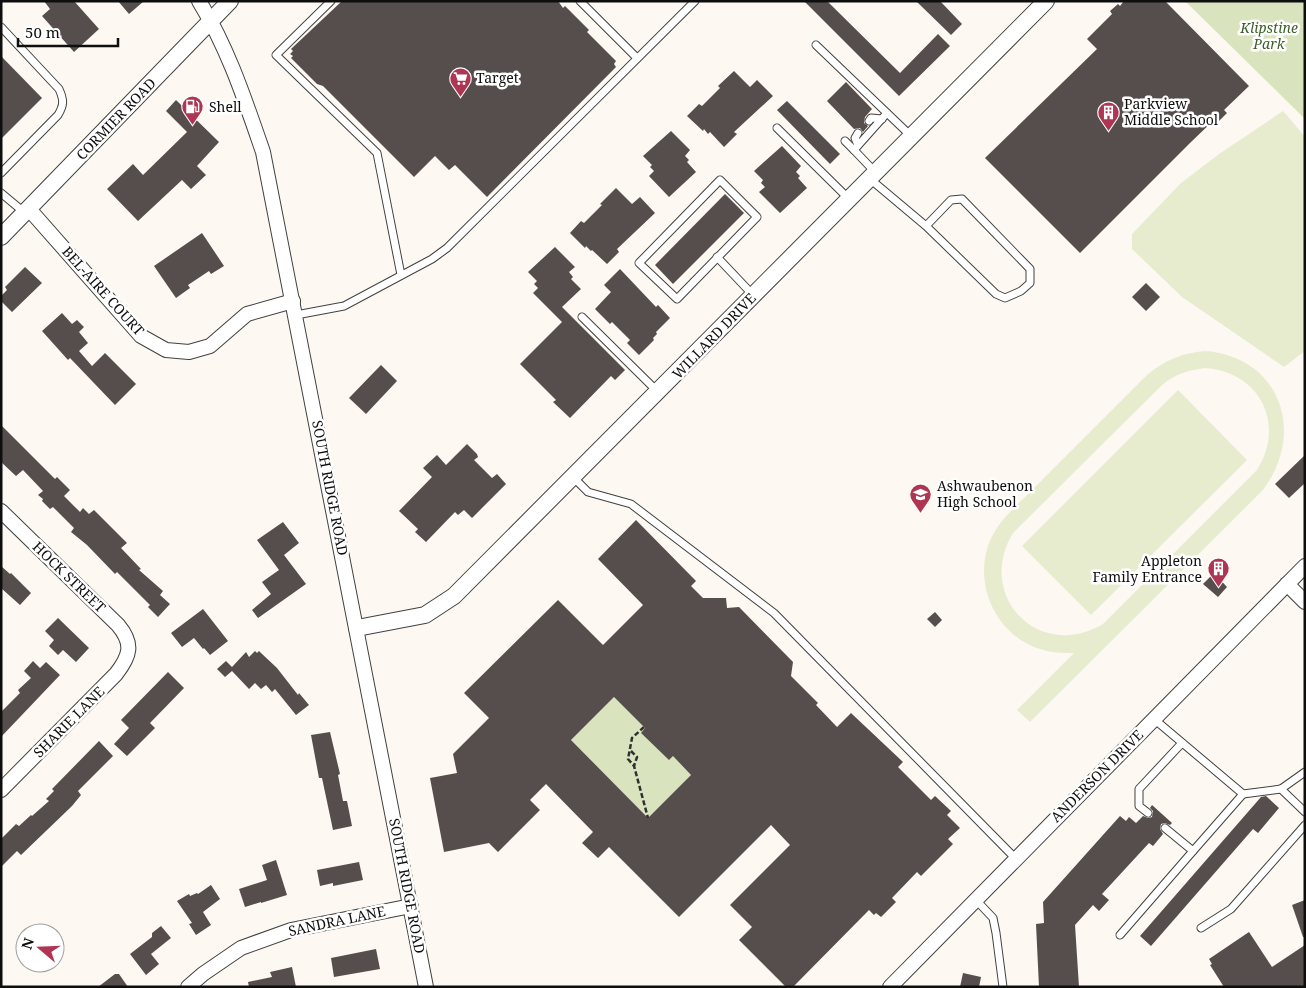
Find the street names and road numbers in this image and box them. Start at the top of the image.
street label: CORMIER ROAD [72,74,160,164]
street label: BEL-AIRE COURT [58,242,149,340]
street label: WILLARD DRIVE [668,288,760,383]
street label: SOUTH RIDGE ROAD [308,419,353,557]
street label: HOCK STREET [29,537,110,617]
street label: SHARIE LANE [29,682,109,761]
street label: ANDERSON DRIVE [1046,725,1147,826]
street label: SOUTH RIDGE ROAD [385,817,430,955]
street label: SANDRA LANE [287,901,387,940]

